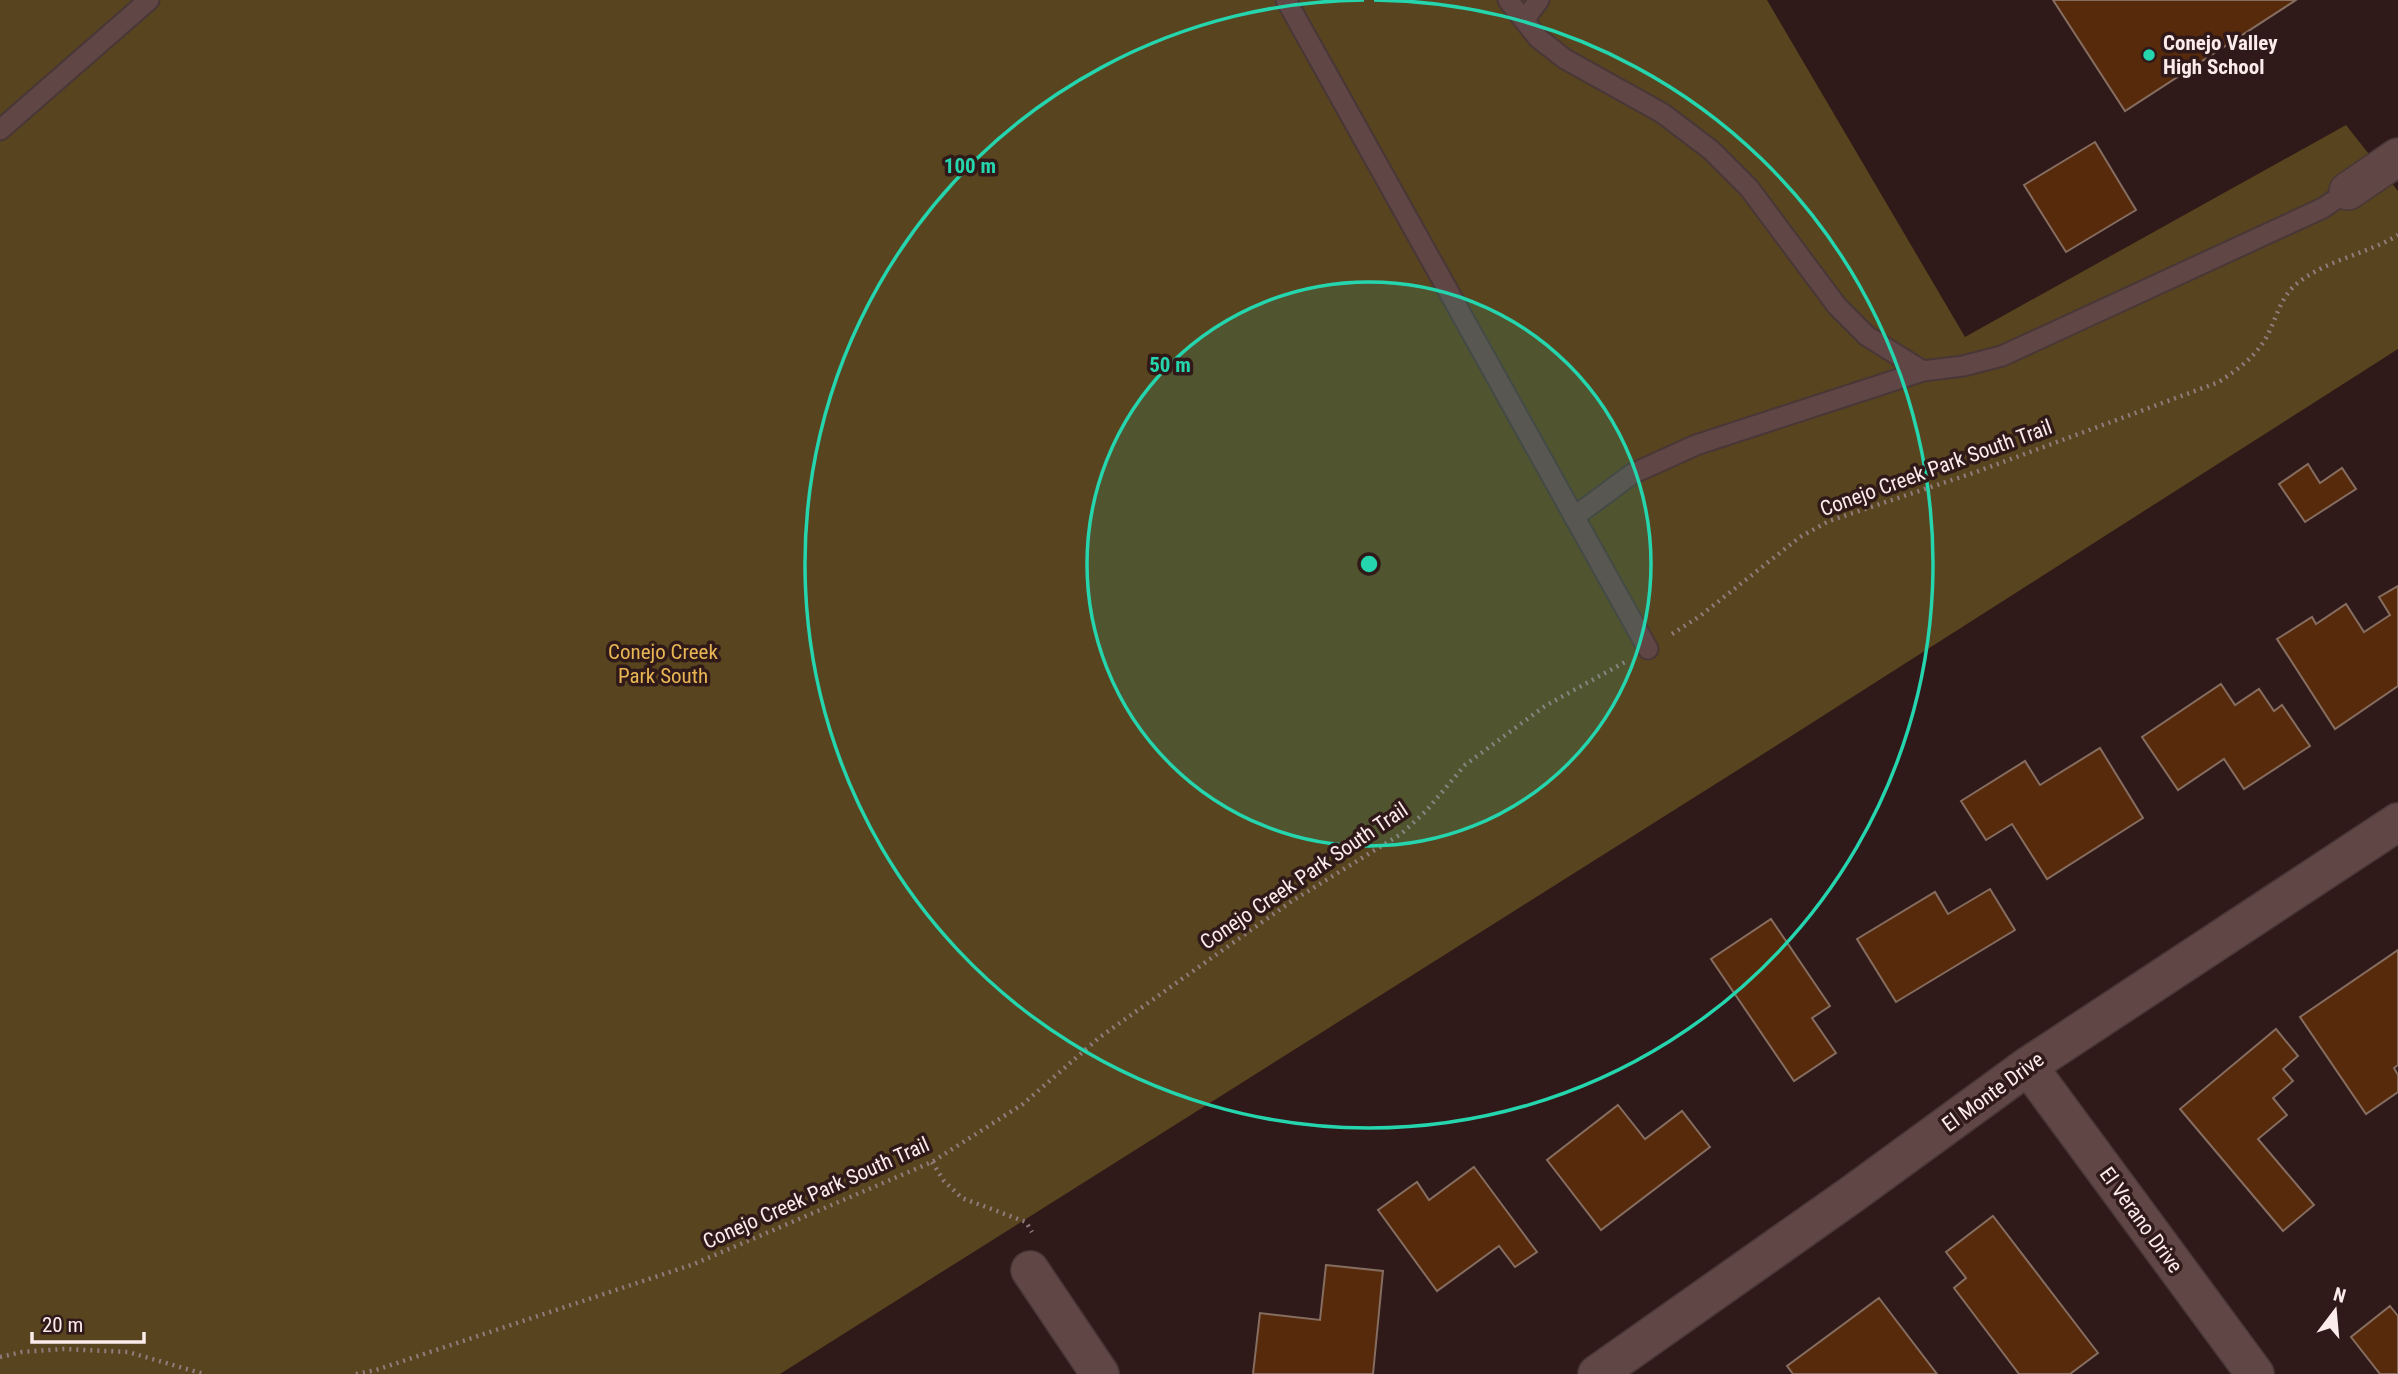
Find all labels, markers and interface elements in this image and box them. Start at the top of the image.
place label: Conejo Valley High School [2163,31,2278,79]
marker: Conejo Valley High School [2141,47,2157,63]
text: 100 m [944,154,996,178]
text: 50 m [1149,353,1191,377]
street label: Conejo Creek Park South Trail [1817,415,2055,521]
centre of rings [1357,552,1381,576]
park label: Conejo Creek Park South [608,640,718,688]
street label: Conejo Creek Park South Trail [1196,798,1412,954]
street label: El Monte Drive [1938,1047,2048,1137]
street label: Conejo Creek Park South Trail [699,1132,933,1254]
street label: El Verano Drive [2095,1162,2187,1278]
north arrow [2300,1276,2370,1346]
text: N [2331,1282,2348,1308]
scale bar [32,1300,144,1344]
text: 20 m [42,1313,83,1337]

